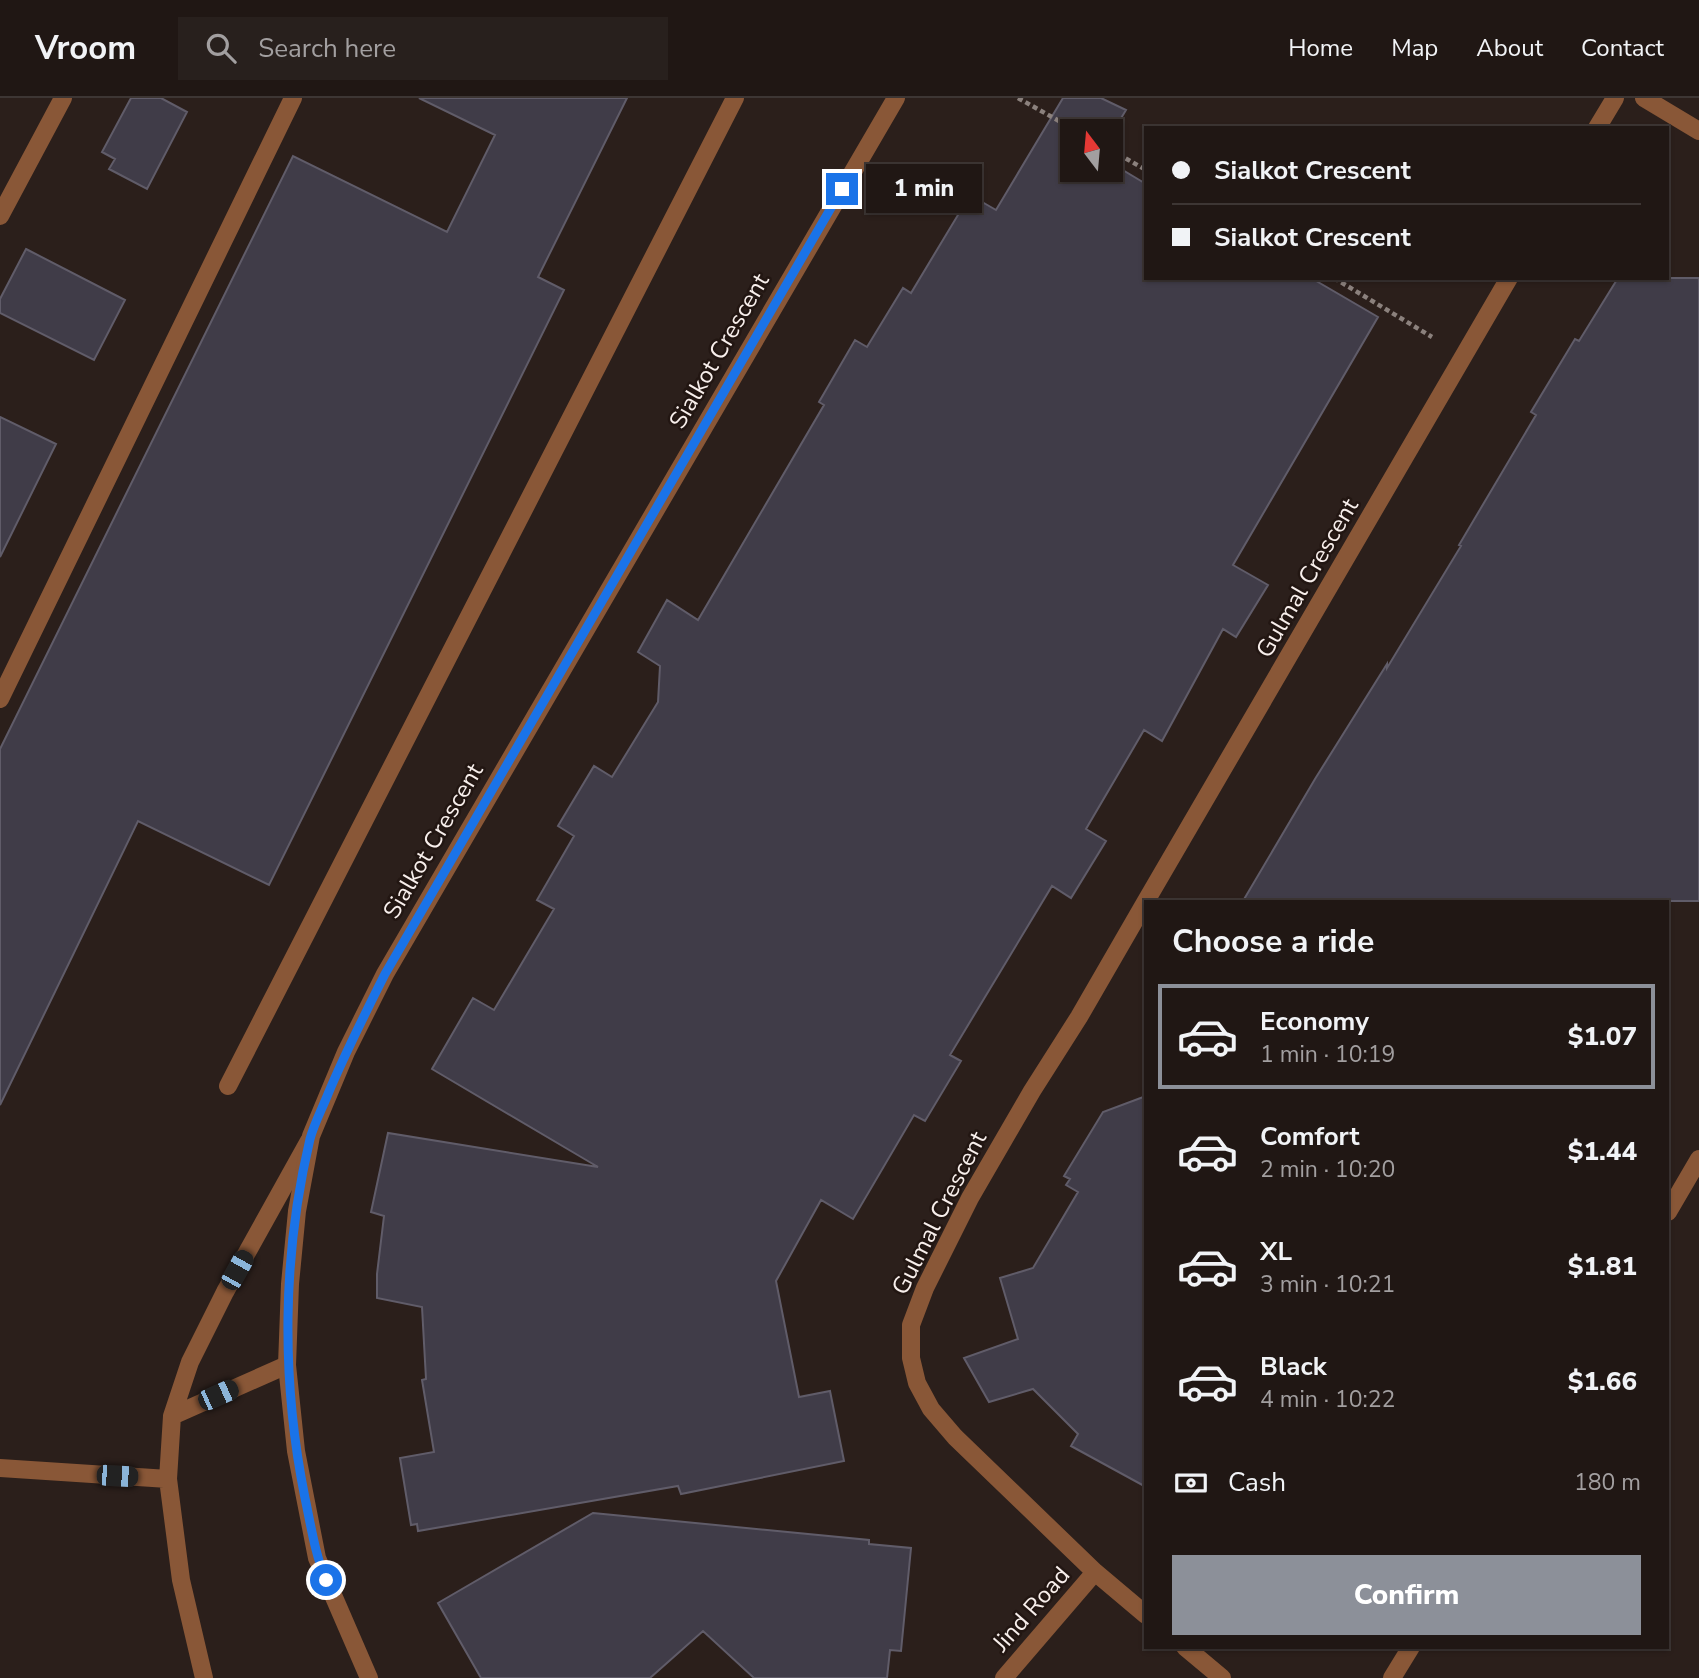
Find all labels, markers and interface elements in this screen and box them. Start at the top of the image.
search box [178,17,668,80]
text: Vroom [35,26,136,71]
icon: search [202,29,240,67]
text: Search here [258,31,396,66]
text: Home [1288,32,1353,64]
text: Map [1391,32,1438,64]
text: About [1476,32,1543,64]
text: Contact [1581,32,1664,64]
north arrow [1060,119,1124,182]
map controls [1060,119,1123,182]
text: Sialkot Crescent [1214,153,1411,188]
callout: 1 min [866,164,982,214]
route end [826,173,858,205]
text: 1 min [894,173,954,204]
text: Sialkot Crescent [1214,220,1411,255]
street label: Sialkot Crescent [662,267,777,434]
street label: Gulmal Crescent [1248,492,1366,664]
street label: Sialkot Crescent [376,757,491,924]
text: Choose a ride [1172,920,1374,963]
text: Economy [1260,1004,1369,1039]
icon: car [1176,1005,1239,1068]
text: $1.07 [1568,1019,1637,1054]
text: 1 min · 10:19 [1260,1039,1395,1070]
text: Comfort [1260,1119,1360,1154]
icon: car [1176,1120,1239,1183]
street label: Gulmal Crescent [884,1125,994,1300]
text: $1.44 [1568,1134,1637,1169]
text: 2 min · 10:20 [1260,1154,1395,1185]
text: XL [1260,1234,1292,1269]
icon: car [1176,1235,1239,1298]
car [218,1247,257,1293]
text: $1.81 [1568,1249,1637,1284]
text: 3 min · 10:21 [1260,1269,1395,1300]
text: Black [1260,1349,1327,1384]
icon: car [1176,1350,1239,1413]
text: $1.66 [1568,1364,1637,1399]
car [195,1377,242,1413]
text: 4 min · 10:22 [1260,1384,1395,1415]
car [96,1464,139,1488]
icon: cash [1172,1464,1210,1502]
text: Cash [1228,1465,1286,1500]
text: 180 m [1574,1467,1641,1498]
button: Confirm [1172,1555,1641,1635]
street label: Jind Road [984,1560,1077,1659]
route start [310,1564,342,1596]

